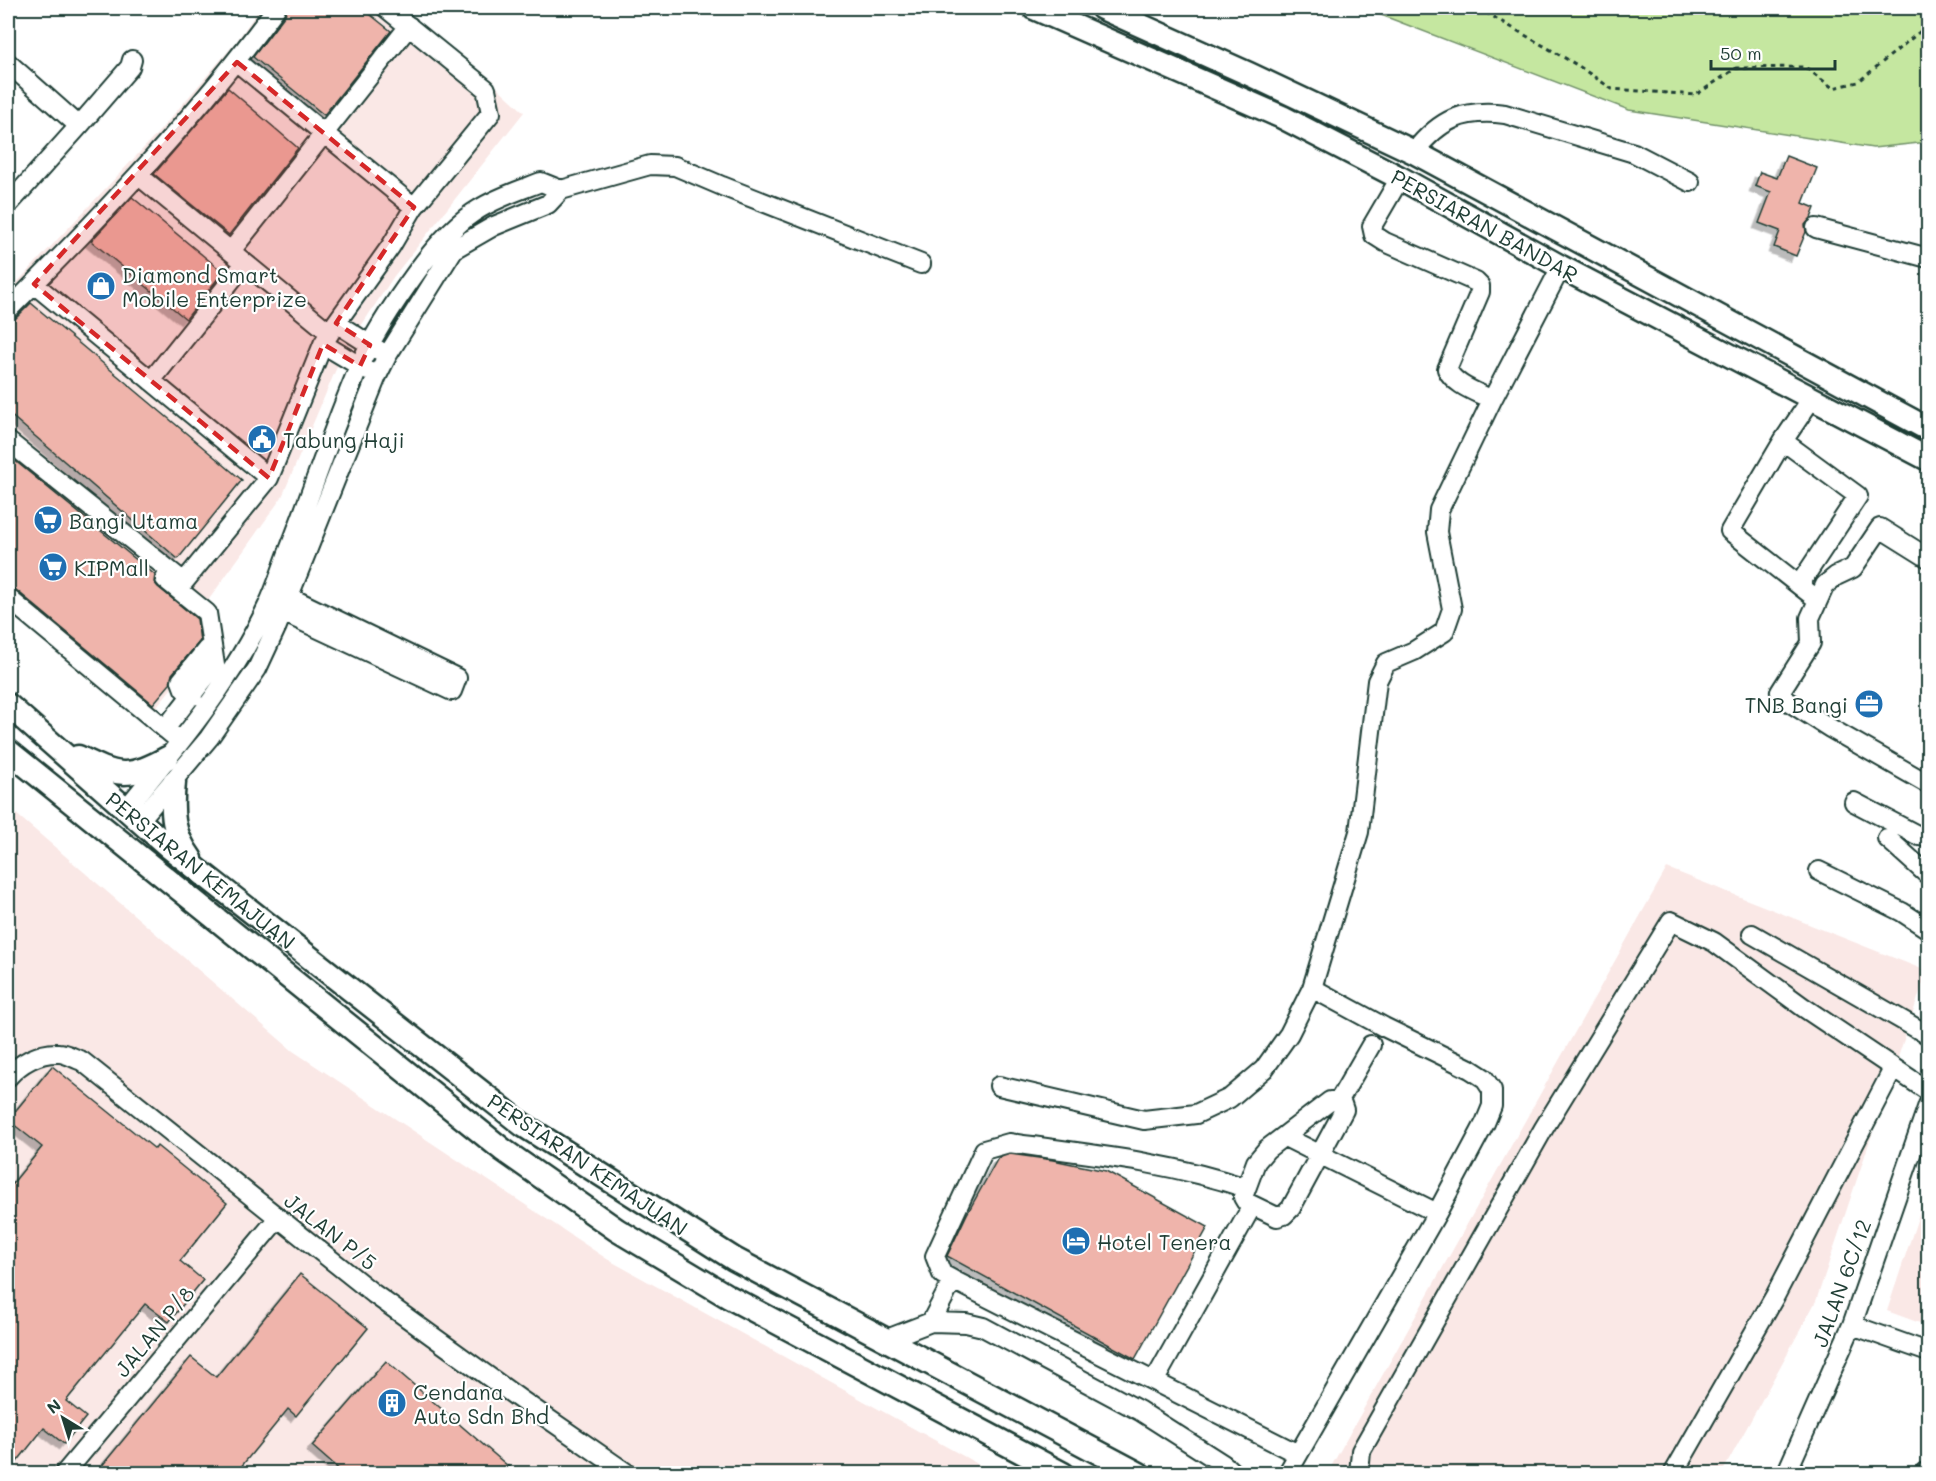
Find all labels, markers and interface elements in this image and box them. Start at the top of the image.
scale bar [1711,33,1836,71]
text: 50 m [1720,41,1762,65]
street label: PERSIARAN BANDAR [1387,162,1583,288]
place label: Diamond Smart Mobile Enterprize [122,261,307,312]
shop icon: Diamond Smart Mobile Enterprize [85,270,117,302]
public building icon: Tabung Haji [246,423,278,455]
place label: Tabung Haji [283,426,405,453]
supermarket icon: Bangi Utama [32,504,64,536]
place label: Bangi Utama [69,507,198,534]
supermarket icon: KIPMall [37,551,69,583]
place label: KIPMall [74,554,149,581]
office icon: TNB Bangi [1853,688,1885,720]
place label: TNB Bangi [1745,691,1848,718]
street label: PERSIARAN KEMAJUAN [101,785,301,955]
street label: PERSIARAN KEMAJUAN [483,1087,693,1241]
street label: JALAN P/5 [279,1187,383,1275]
street label: JALAN 6C/12 [1805,1216,1877,1350]
hotel icon: Hotel Tenera [1060,1225,1092,1257]
place label: Hotel Tenera [1097,1228,1232,1255]
street label: JALAN P/8 [108,1280,200,1382]
place label: Cendana Auto Sdn Bhd [413,1378,549,1429]
building icon: Cendana Auto Sdn Bhd [376,1387,408,1419]
north arrow [33,1388,93,1448]
text: N [42,1394,65,1418]

